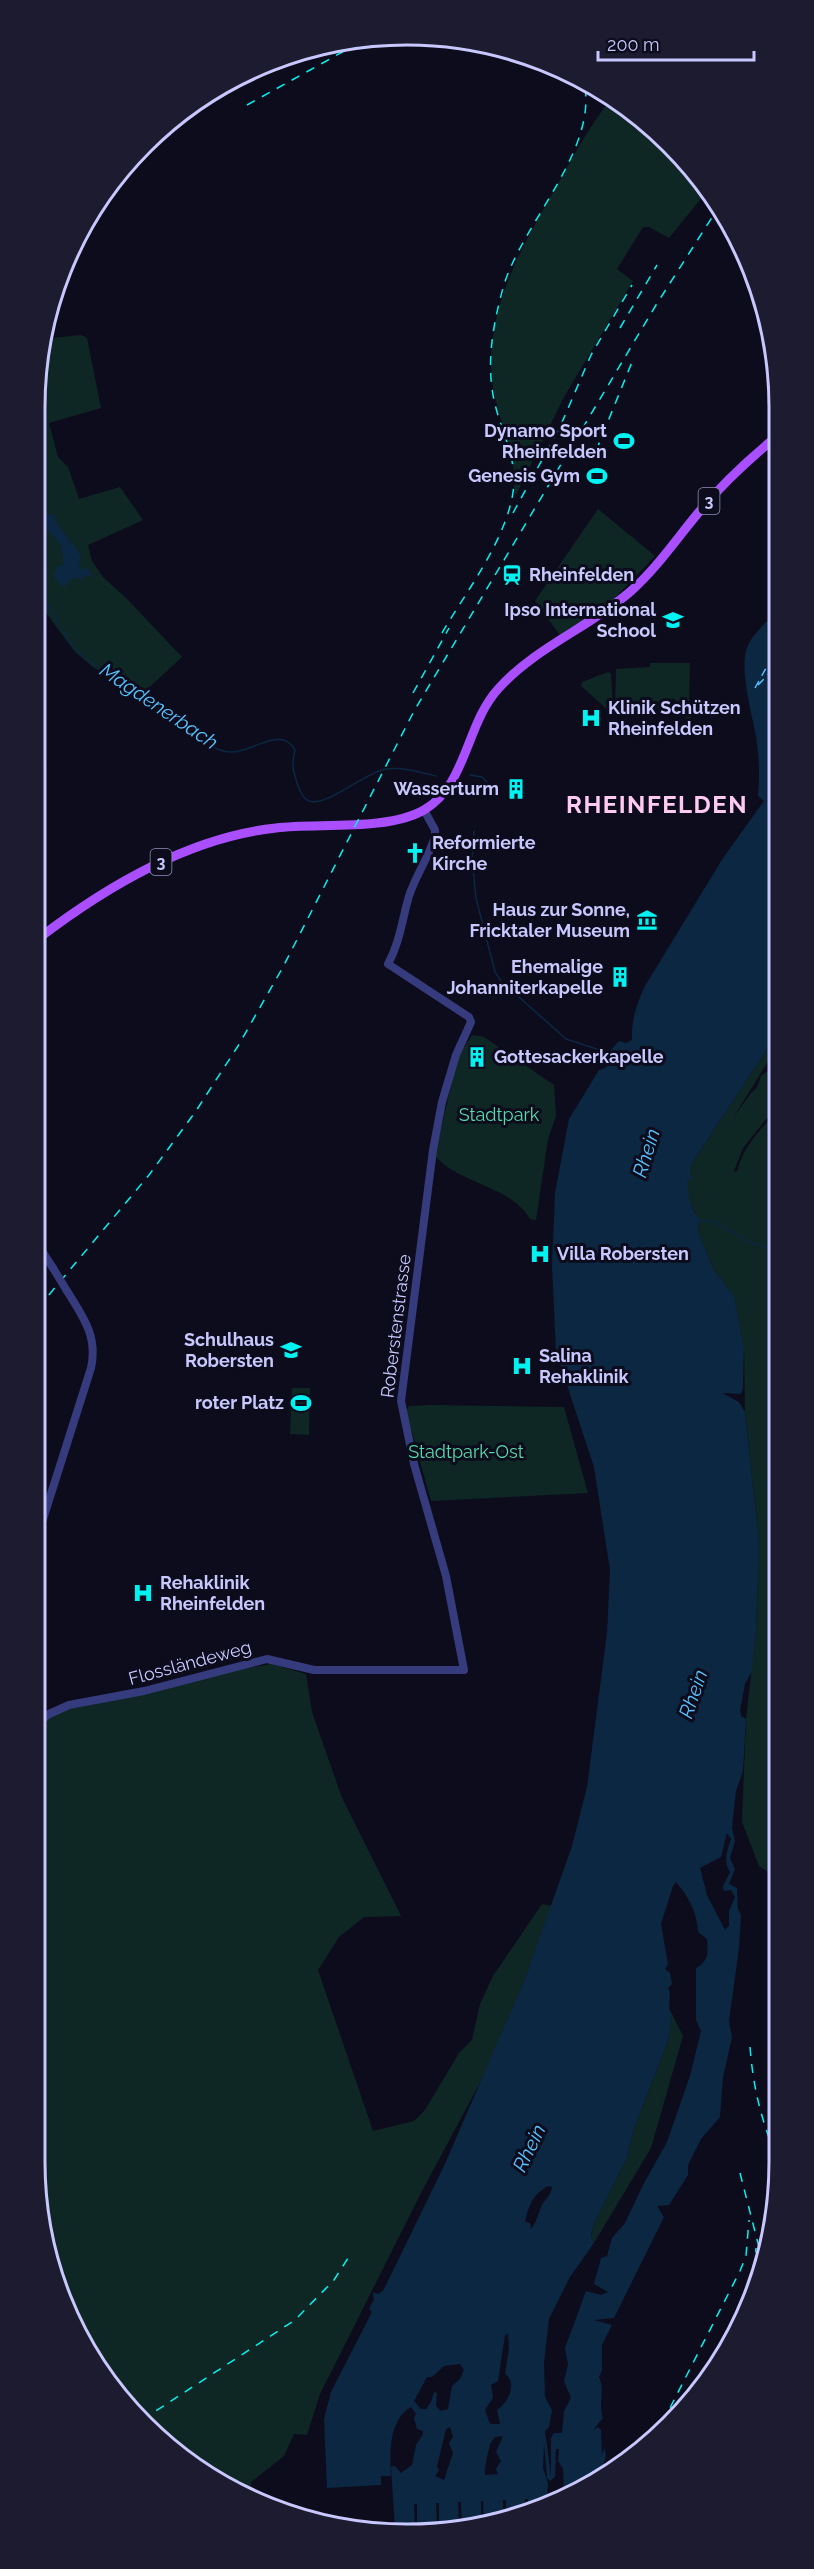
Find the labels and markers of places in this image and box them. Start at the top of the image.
place label: Dynamo Sport Rheinfelden [484,420,607,462]
sports icon: Dynamo Sport Rheinfelden [612,429,636,453]
sports icon: Genesis Gym [585,464,609,488]
place label: Genesis Gym [468,465,580,486]
station icon: Rheinfelden [500,563,524,587]
place label: Rheinfelden [529,564,634,585]
place label: Ipso International School [504,599,656,641]
school or university icon: Ipso International School [661,608,685,632]
place label: Klinik Schützen Rheinfelden [608,697,741,739]
hospital icon: Klinik Schützen Rheinfelden [579,706,603,730]
building icon: Wasserturm [504,777,528,801]
place label: Wasserturm [393,778,499,799]
place label: Reformierte Kirche [432,832,536,874]
church icon: Reformierte Kirche [403,841,427,865]
place label: Haus zur Sonne, Fricktaler Museum [470,899,630,941]
museum icon: Haus zur Sonne, Fricktaler Museum [635,908,659,932]
place label: Ehemalige Johanniterkapelle [447,956,603,998]
building icon: Ehemalige Johanniterkapelle [608,965,632,989]
building icon: Gottesackerkapelle [465,1045,489,1069]
place label: Gottesackerkapelle [494,1046,664,1067]
hospital icon: Villa Robersten [528,1242,552,1266]
place label: Villa Robersten [557,1243,689,1264]
place label: Schulhaus Robersten [184,1329,274,1371]
school or university icon: Schulhaus Robersten [279,1338,303,1362]
place label: Salina Rehaklinik [539,1345,629,1387]
hospital icon: Salina Rehaklinik [510,1354,534,1378]
sports icon: roter Platz [289,1391,313,1415]
place label: roter Platz [195,1392,284,1413]
place label: Rehaklinik Rheinfelden [160,1572,265,1614]
hospital icon: Rehaklinik Rheinfelden [131,1581,155,1605]

